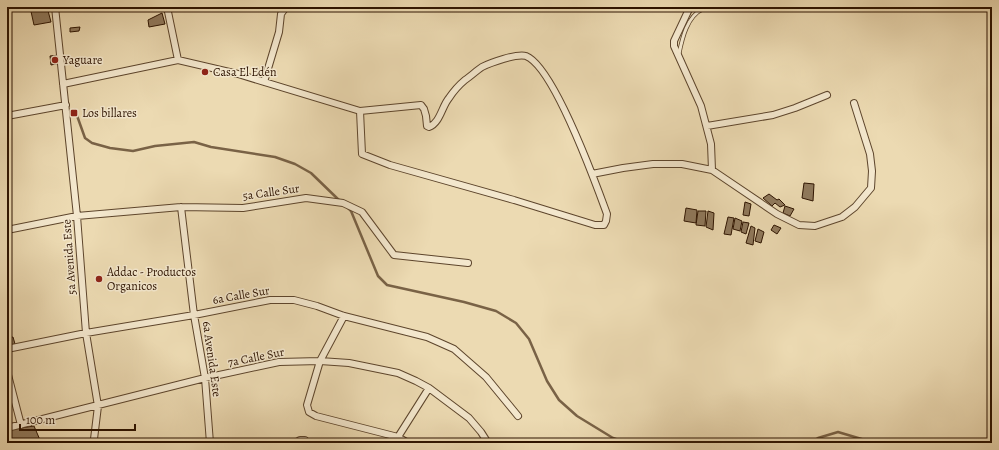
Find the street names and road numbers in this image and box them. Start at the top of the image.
street label: 5a Calle Sur [242,180,301,204]
street label: 5a Avenida Este [58,219,80,295]
street label: 6a Calle Sur [211,282,271,308]
street label: 6a Avenida Este [199,320,225,398]
street label: 7a Calle Sur [226,344,286,370]

